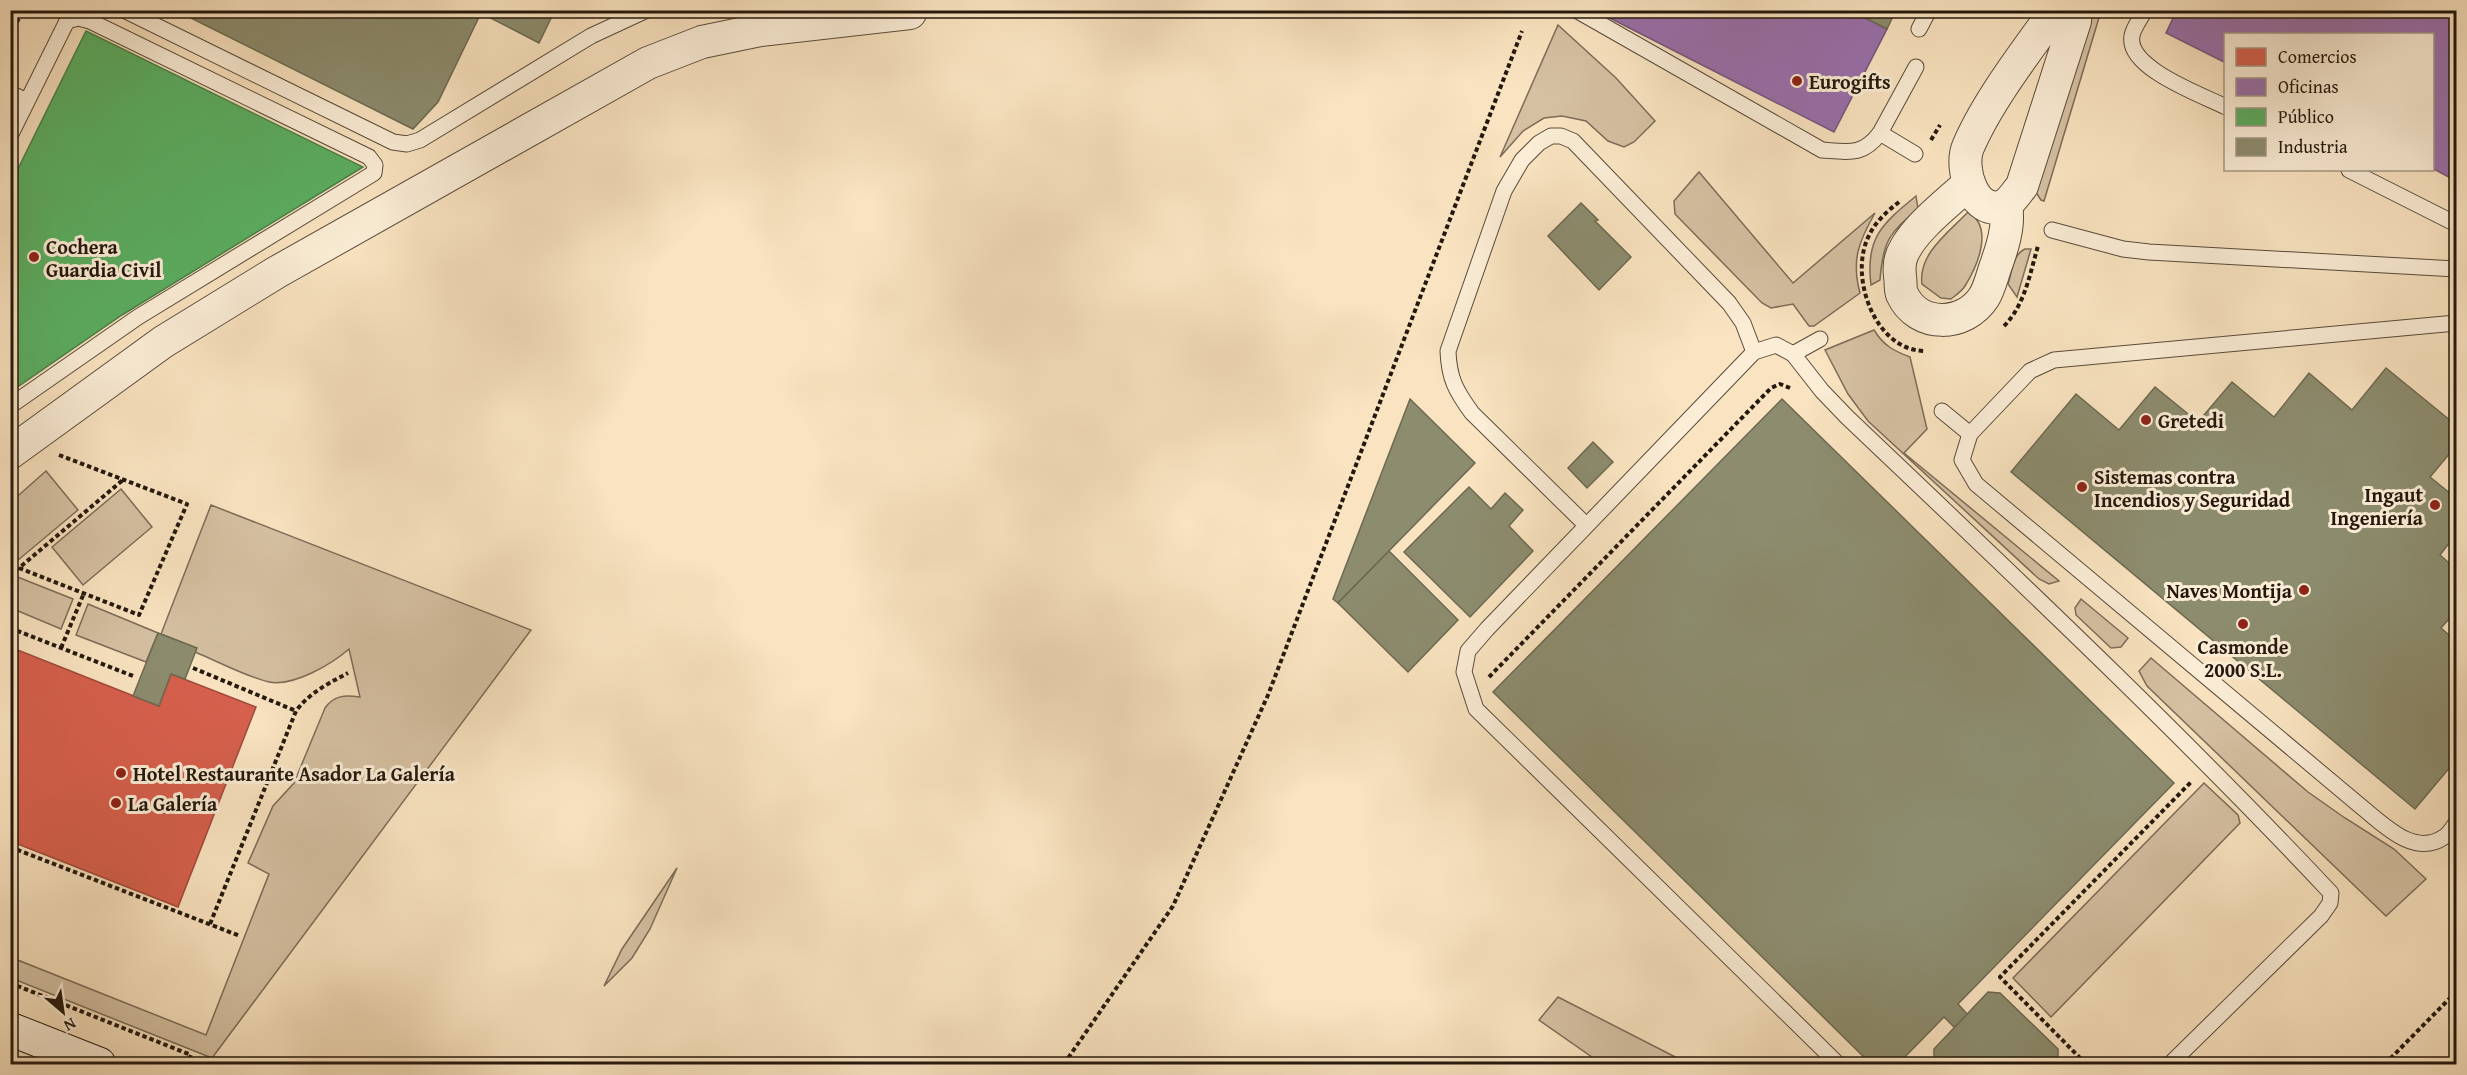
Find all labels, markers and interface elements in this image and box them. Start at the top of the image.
legend [2224,33,2434,171]
text: Comercios [2278,43,2357,70]
place label: Eurogifts [1809,67,1891,96]
text: Oficinas [2278,73,2339,100]
marker: Eurogifts [1790,74,1804,88]
text: Público [2278,103,2334,130]
text: Industria [2278,133,2348,160]
place label: Cochera Guardia Civil [46,232,161,284]
marker: Cochera Guardia Civil [27,250,41,264]
place label: Gretedi [2158,406,2224,435]
marker: Gretedi [2139,413,2153,427]
place label: Sistemas contra Incendios y Seguridad [2094,462,2291,514]
marker: Sistemas contra Incendios y Seguridad [2075,480,2089,494]
place label: Ingaut Ingeniería [2331,480,2424,532]
marker: Ingaut Ingeniería [2428,498,2442,512]
place label: Naves Montija [2166,576,2293,605]
marker: Naves Montija [2297,583,2311,597]
marker: Casmonde 2000 S.L. [2236,617,2250,631]
place label: Casmonde 2000 S.L. [2197,632,2289,684]
place label: Hotel Restaurante Asador La Galería [133,759,456,788]
marker: Hotel Restaurante Asador La Galería [114,766,128,780]
place label: La Galería [128,789,218,818]
marker: La Galería [109,796,123,810]
north arrow [33,982,93,1042]
text: N [60,1012,81,1038]

